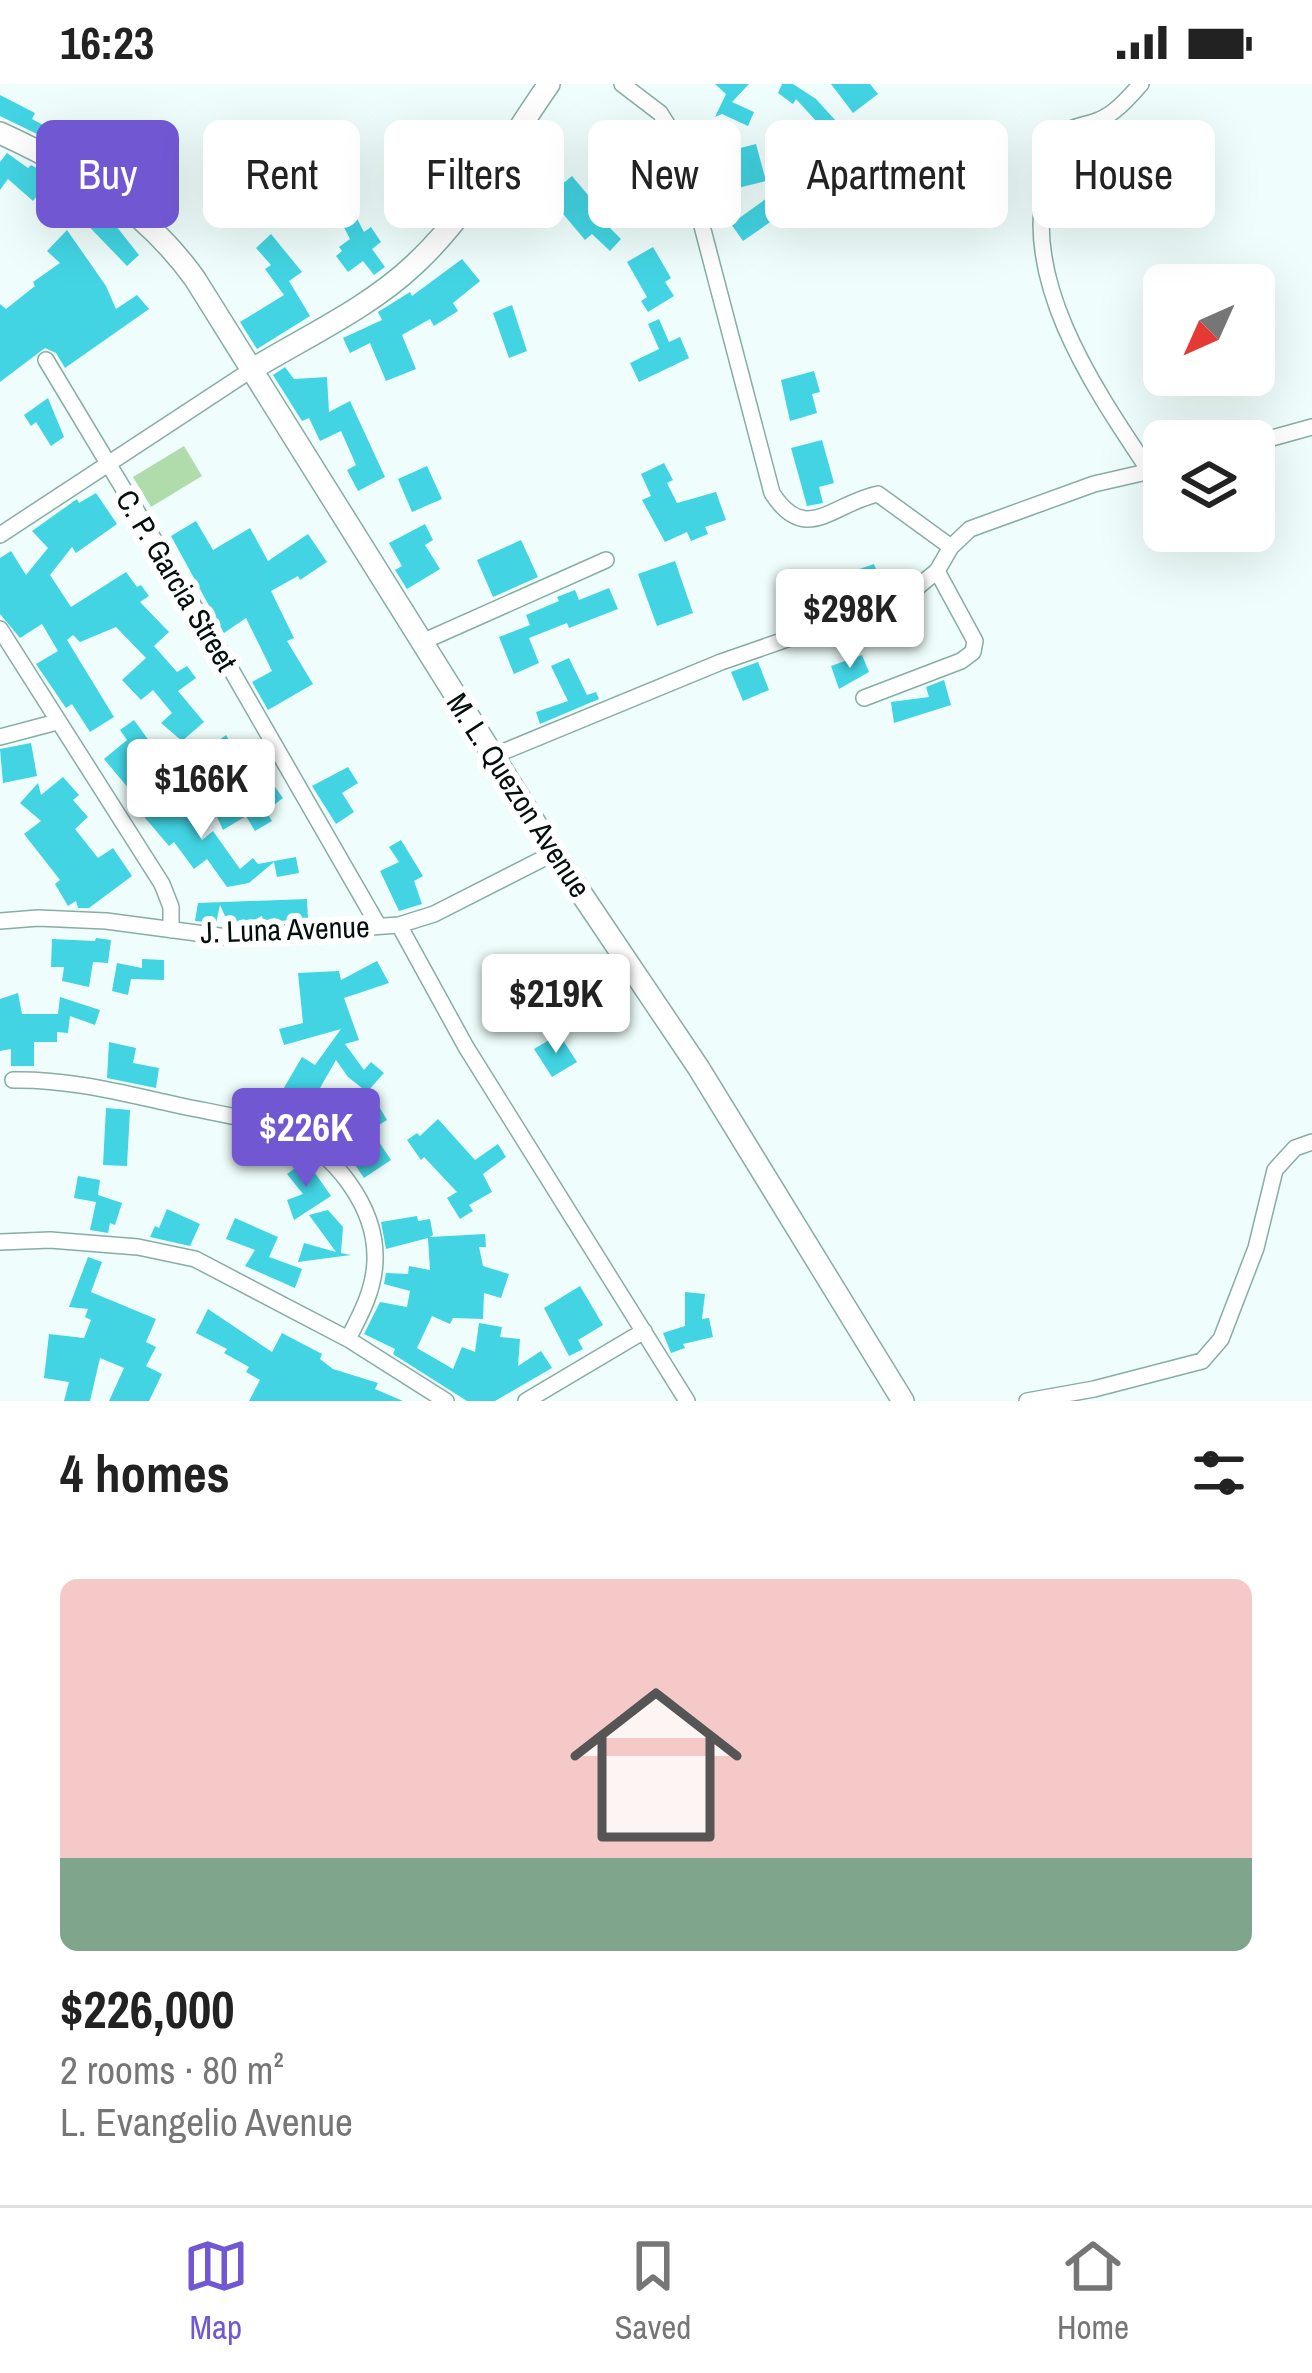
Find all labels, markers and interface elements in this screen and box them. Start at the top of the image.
text: 16:23 [60,12,154,73]
chip: Buy [36,120,179,228]
chip: Rent [203,120,360,228]
chip: Filters [384,120,564,228]
chip: New [588,120,741,228]
chip: Apartment [765,120,1008,228]
chip: House [1032,120,1215,228]
north arrow [1143,264,1275,396]
map controls [1143,264,1275,552]
button: layers [1143,420,1275,552]
street label: C. P. Garcia Street [107,482,247,678]
pin: $298K [766,569,934,671]
text: $298K [803,582,897,634]
street label: M. L. Quezon Avenue [438,685,600,905]
pin: $166K [117,739,285,841]
text: $166K [154,752,248,804]
street label: J. Luna Avenue [200,906,370,952]
pin: $219K [472,954,640,1056]
text: $219K [509,967,603,1019]
pin: $226K [222,1088,390,1190]
text: $226K [259,1101,353,1153]
text: 4 homes [60,1439,230,1508]
icon: filters [1186,1440,1252,1506]
icon: home [548,1657,764,1873]
text: $226,000 [60,1975,234,2044]
text: 2 rooms · 80 m² [60,2044,284,2096]
text: L. Evangelio Avenue [60,2096,353,2148]
tab: Map [183,2233,249,2349]
tab: Saved [615,2233,691,2349]
tab: Home [1057,2233,1129,2349]

